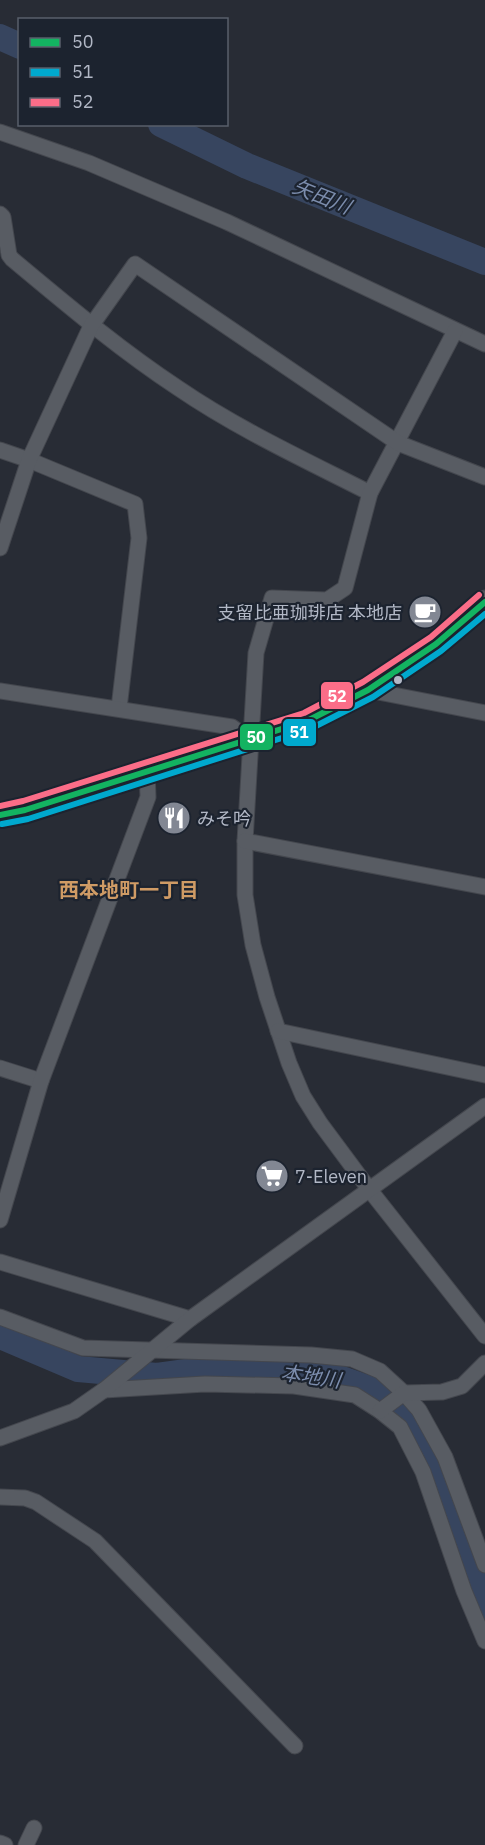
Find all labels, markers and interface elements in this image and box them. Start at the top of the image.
legend [18,18,228,126]
text: 50 [72,30,94,53]
text: 51 [72,60,94,83]
text: 52 [72,90,94,113]
water label: 矢田川 [289,172,357,221]
cafe icon: 支留比亜珈琲店 本地店 [407,594,443,630]
place label: 支留比亜珈琲店 本地店 [218,601,402,624]
unlabelled marker [392,674,404,686]
line badge: 52 [320,681,354,710]
text: 52 [327,686,347,706]
line badge: 51 [282,718,317,747]
text: 51 [289,722,309,742]
line badge: 50 [239,723,274,751]
text: 50 [246,727,266,747]
restaurant icon: みそ吟 [156,800,192,836]
place label: みそ吟 [197,807,251,830]
district label: 西本地町一丁目 [59,876,199,903]
supermarket icon: 7-Eleven [254,1158,290,1194]
place label: 7-Eleven [295,1165,367,1188]
water label: 本地川 [279,1358,345,1394]

